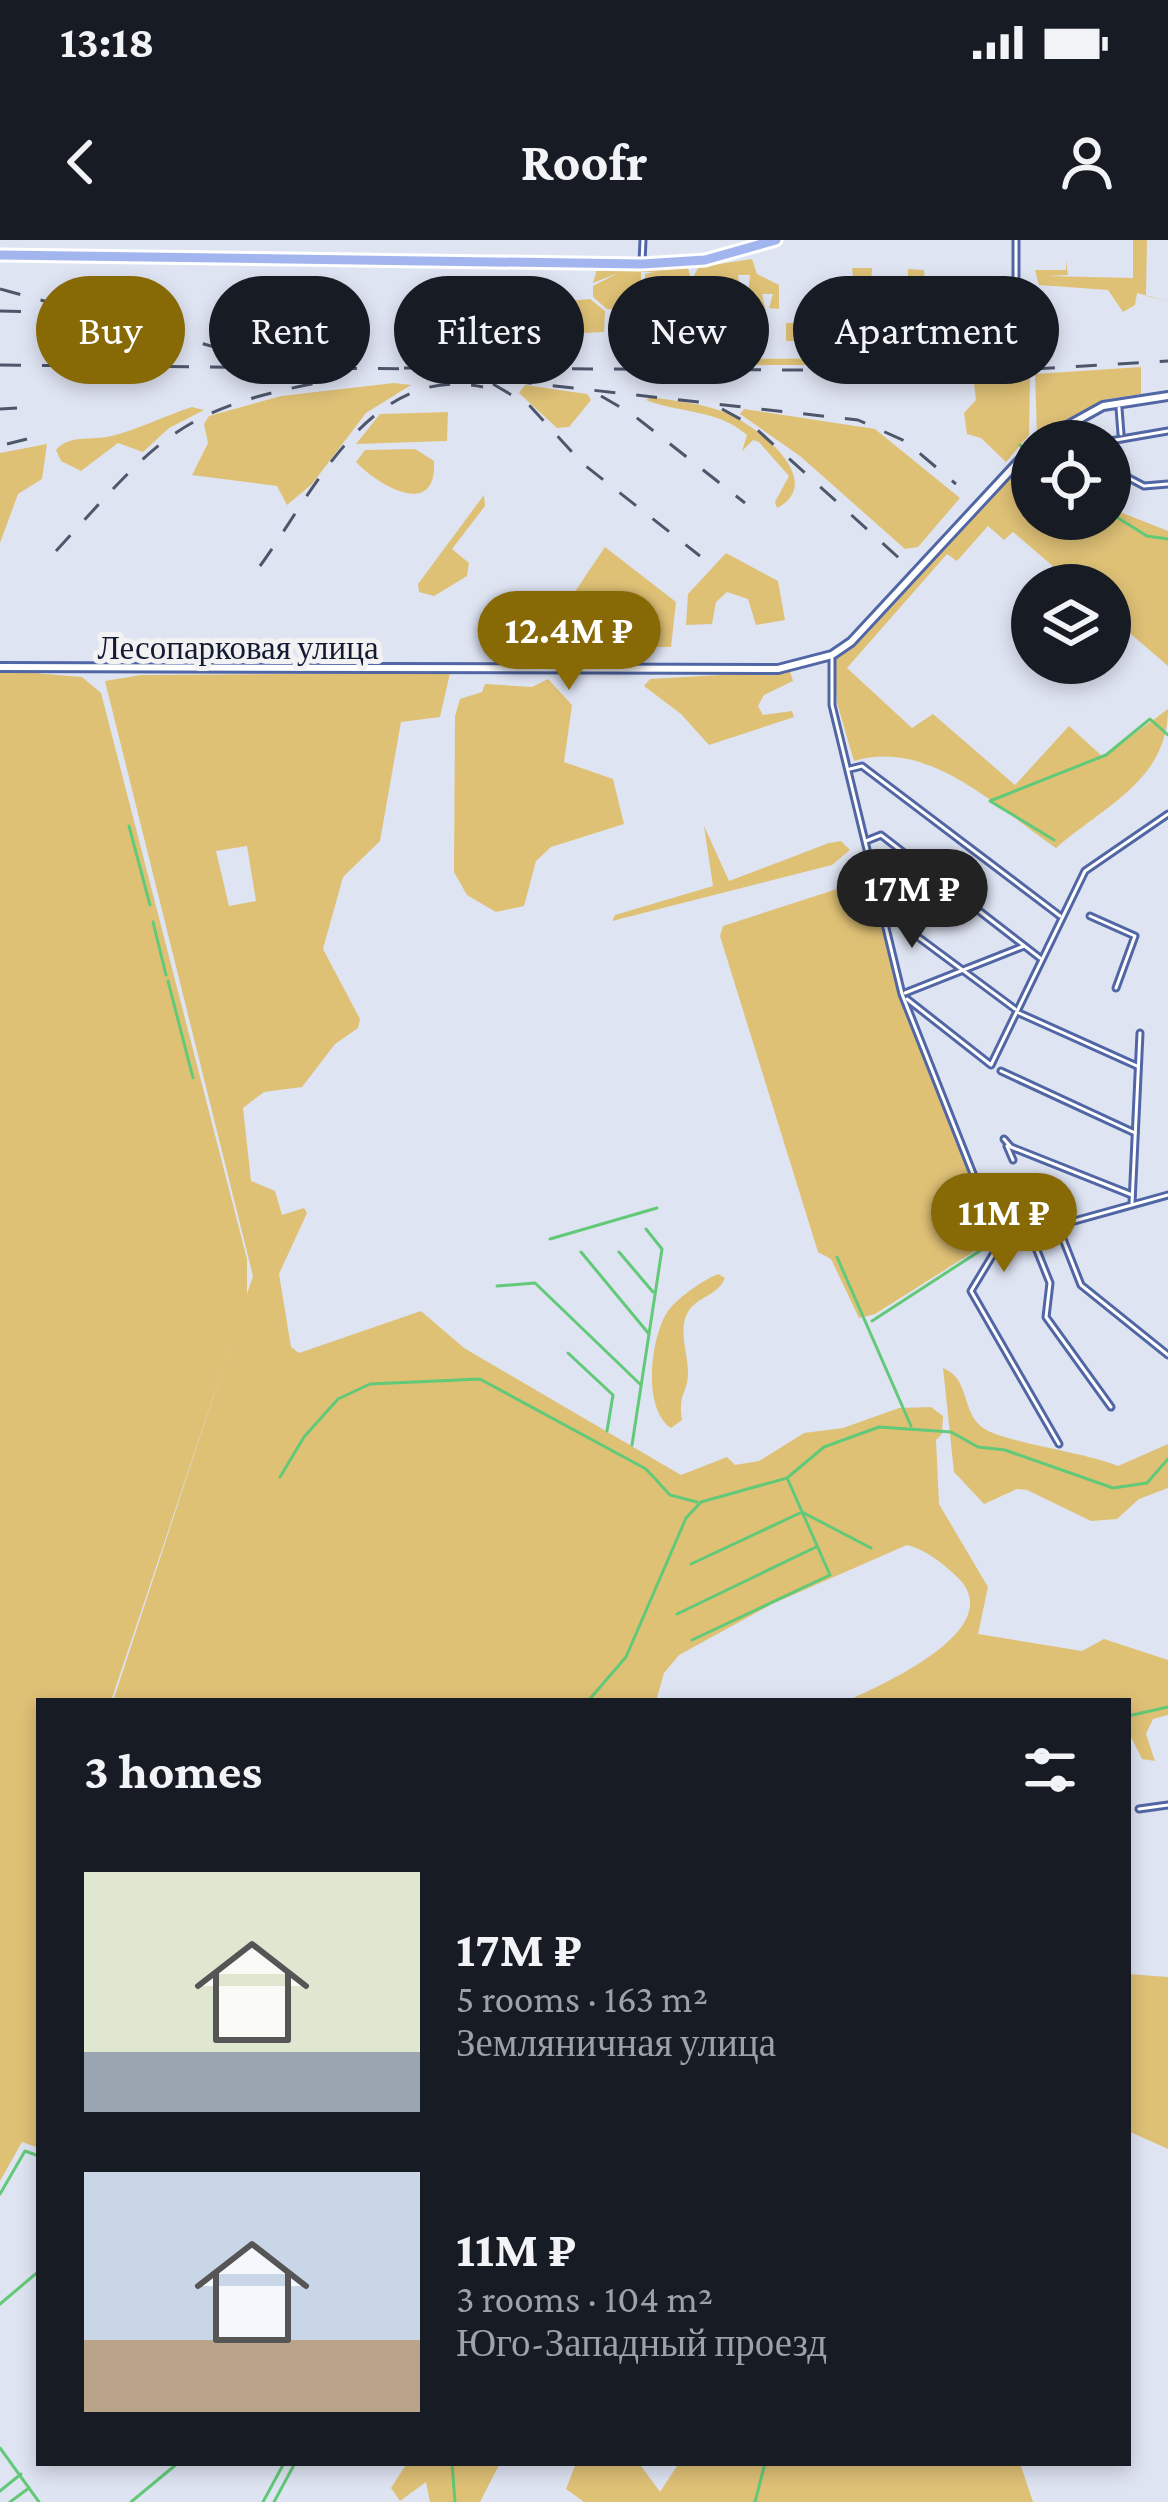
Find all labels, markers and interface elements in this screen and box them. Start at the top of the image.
text: 13:18 [60,17,154,67]
icon: back [48,129,114,195]
icon: person [1054,129,1120,195]
text: Roofr [520,132,648,192]
chip: Buy [36,276,185,384]
chip: Rent [209,276,370,384]
chip: Filters [394,276,584,384]
chip: New [608,276,769,384]
chip: Apartment [793,276,1059,384]
map controls [1011,420,1131,684]
button: locate [1011,420,1131,540]
button: layers [1011,564,1131,684]
pin: 12.4M ₽ [458,591,680,693]
text: 12.4M ₽ [505,608,633,651]
street label: Лесопарковая улица [97,629,379,666]
pin: 17M ₽ [828,849,996,951]
text: 17M ₽ [864,866,960,909]
pin: 11M ₽ [920,1173,1088,1275]
text: 11M ₽ [958,1190,1050,1233]
icon: filters [1017,1737,1083,1803]
text: 3 homes [84,1742,262,1799]
icon: home [180,1920,324,2064]
text: 17M ₽ [456,1920,582,1977]
text: 5 rooms · 163 m² [456,1977,708,2020]
text: Земляничная улица [456,2021,776,2064]
icon: home [180,2220,324,2364]
text: 11M ₽ [456,2220,577,2277]
text: 3 rooms · 104 m² [456,2277,713,2320]
text: Юго-Западный проезд [456,2321,827,2364]

